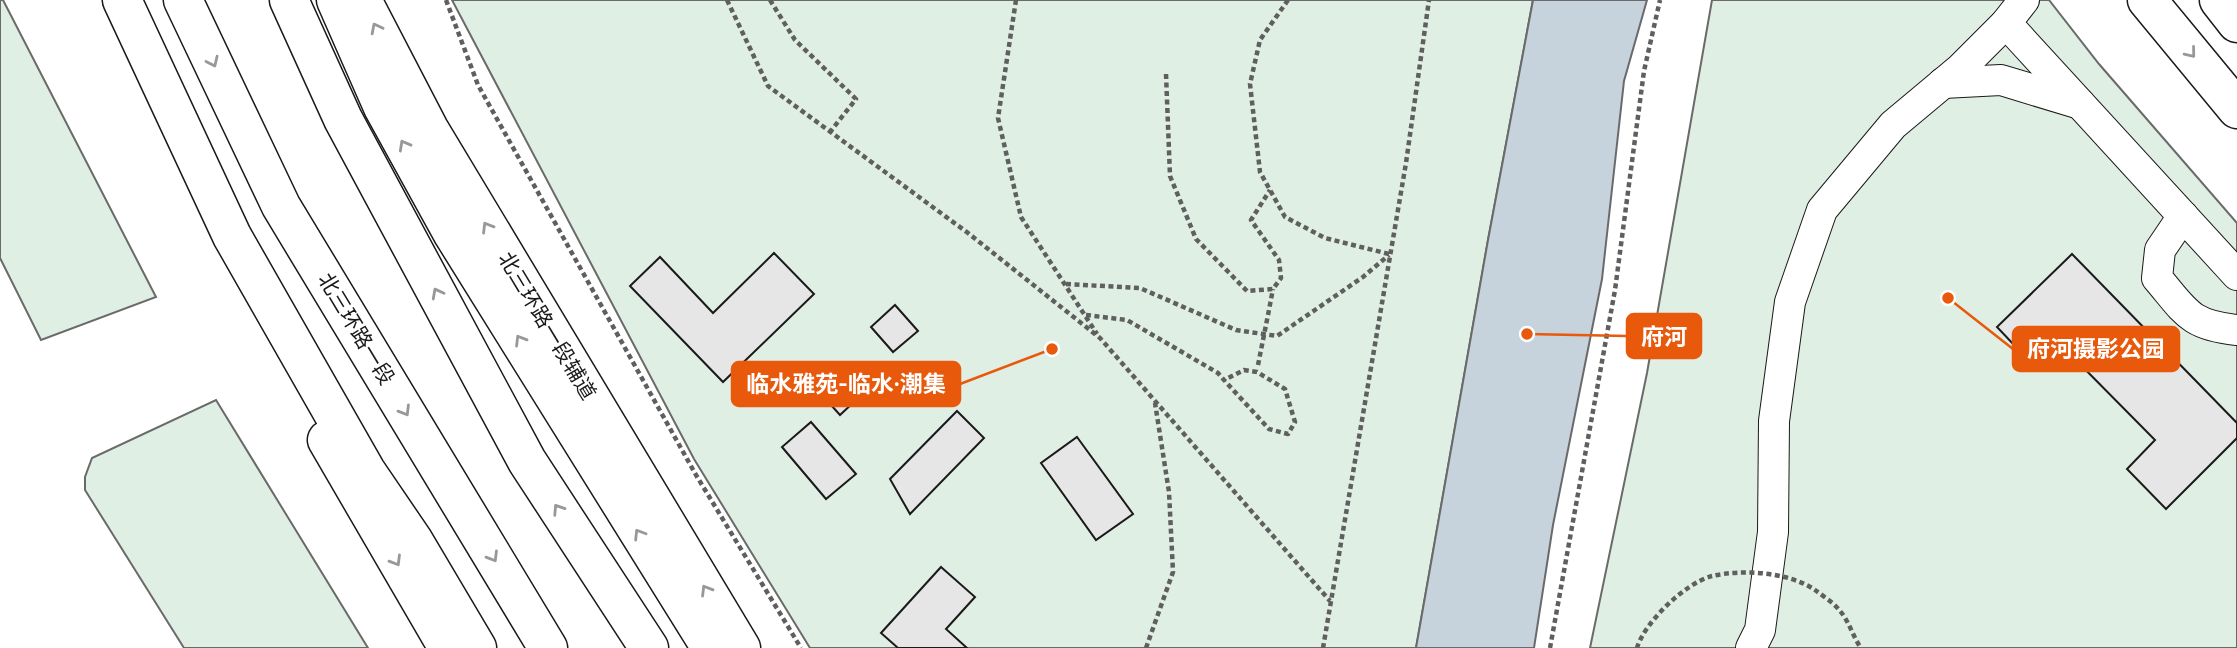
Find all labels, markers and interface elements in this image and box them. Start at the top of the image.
one-way arrow [371,23,385,35]
one-way arrow [2182,45,2195,57]
one-way arrow [204,55,218,67]
one-way arrow [399,139,412,152]
one-way arrow [483,221,496,234]
street label: 北三环路一段辅道 [493,247,601,404]
street label: 北三环路一段 [313,268,400,389]
one-way arrow [432,288,445,300]
callout: 府河 [1627,314,1701,358]
text: 府河 [1641,323,1687,351]
callout: 府河摄影公园 [2013,327,2179,371]
one-way arrow [515,335,528,348]
text: 府河摄影公园 [2027,335,2165,363]
callout: 临水雅苑-临水·潮集 [732,362,960,406]
text: 临水雅苑-临水·潮集 [746,370,946,398]
one-way arrow [396,403,409,416]
one-way arrow [554,503,567,516]
one-way arrow [634,529,647,542]
one-way arrow [484,549,497,562]
one-way arrow [388,553,401,566]
one-way arrow [701,584,714,597]

